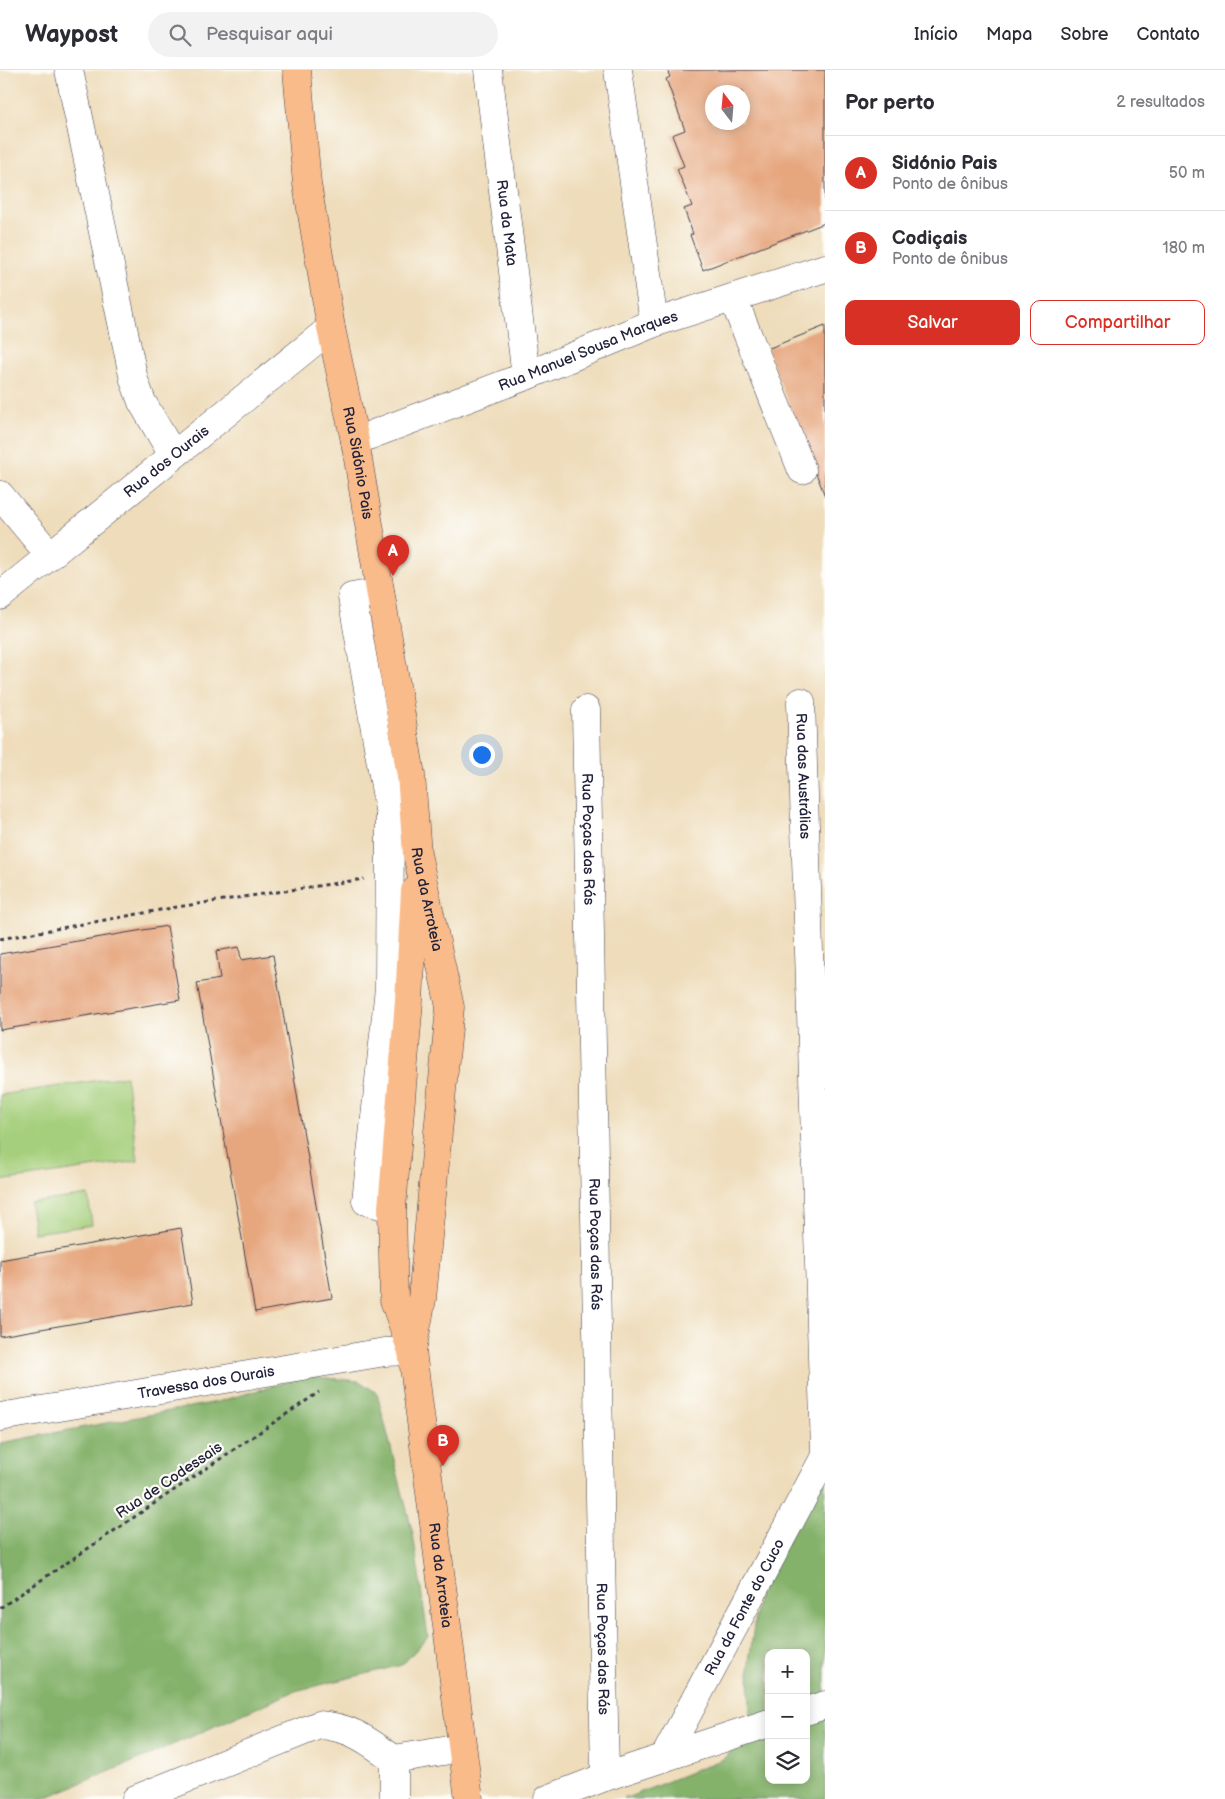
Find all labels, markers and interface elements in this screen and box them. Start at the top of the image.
search box [148,12,498,57]
text: Waypost [25,20,118,49]
icon: search [166,21,194,49]
text: Pesquisar aqui [206,23,333,46]
text: Início [914,24,958,45]
text: Mapa [986,24,1032,45]
text: Sobre [1060,24,1108,45]
text: Contato [1136,24,1200,45]
north arrow [705,85,750,130]
text: Por perto [845,90,935,115]
text: 2 resultados [1116,93,1205,112]
text: Sidónio Pais [892,152,997,175]
text: A [856,164,866,183]
text: 50 m [1169,164,1205,183]
text: Ponto de ônibus [892,175,1008,194]
street label: Rua da Mata [492,179,521,267]
text: Codiçais [892,227,967,250]
text: B [855,239,867,258]
text: 180 m [1163,239,1205,258]
text: Ponto de ônibus [892,250,1008,269]
button: Salvar [845,300,1020,345]
button: Compartilhar [1030,300,1205,345]
street label: Rua Manuel Sousa Marques [496,307,681,396]
street label: Rua Sidónio Pais [338,405,377,521]
street label: Rua dos Ourais [120,421,214,502]
pin: A [377,535,409,576]
street label: Rua das Austrálias [791,713,814,840]
your location [469,742,495,768]
street label: Rua Poças das Rás [577,773,598,906]
street label: Rua da Arroteia [407,847,447,953]
street label: Rua Poças das Rás [584,1178,606,1311]
street label: Travessa dos Ourais [136,1362,276,1404]
pin: B [427,1425,459,1466]
street label: Rua de Codessais [113,1438,226,1523]
street label: Rua da Arroteia [424,1522,456,1629]
street label: Rua da Fonte do Cuco [701,1536,789,1679]
street label: Rua Poças das Rás [592,1583,613,1716]
map controls [765,1649,810,1784]
button: + [765,1649,810,1694]
button: − [765,1694,810,1739]
button: layers [765,1739,810,1784]

